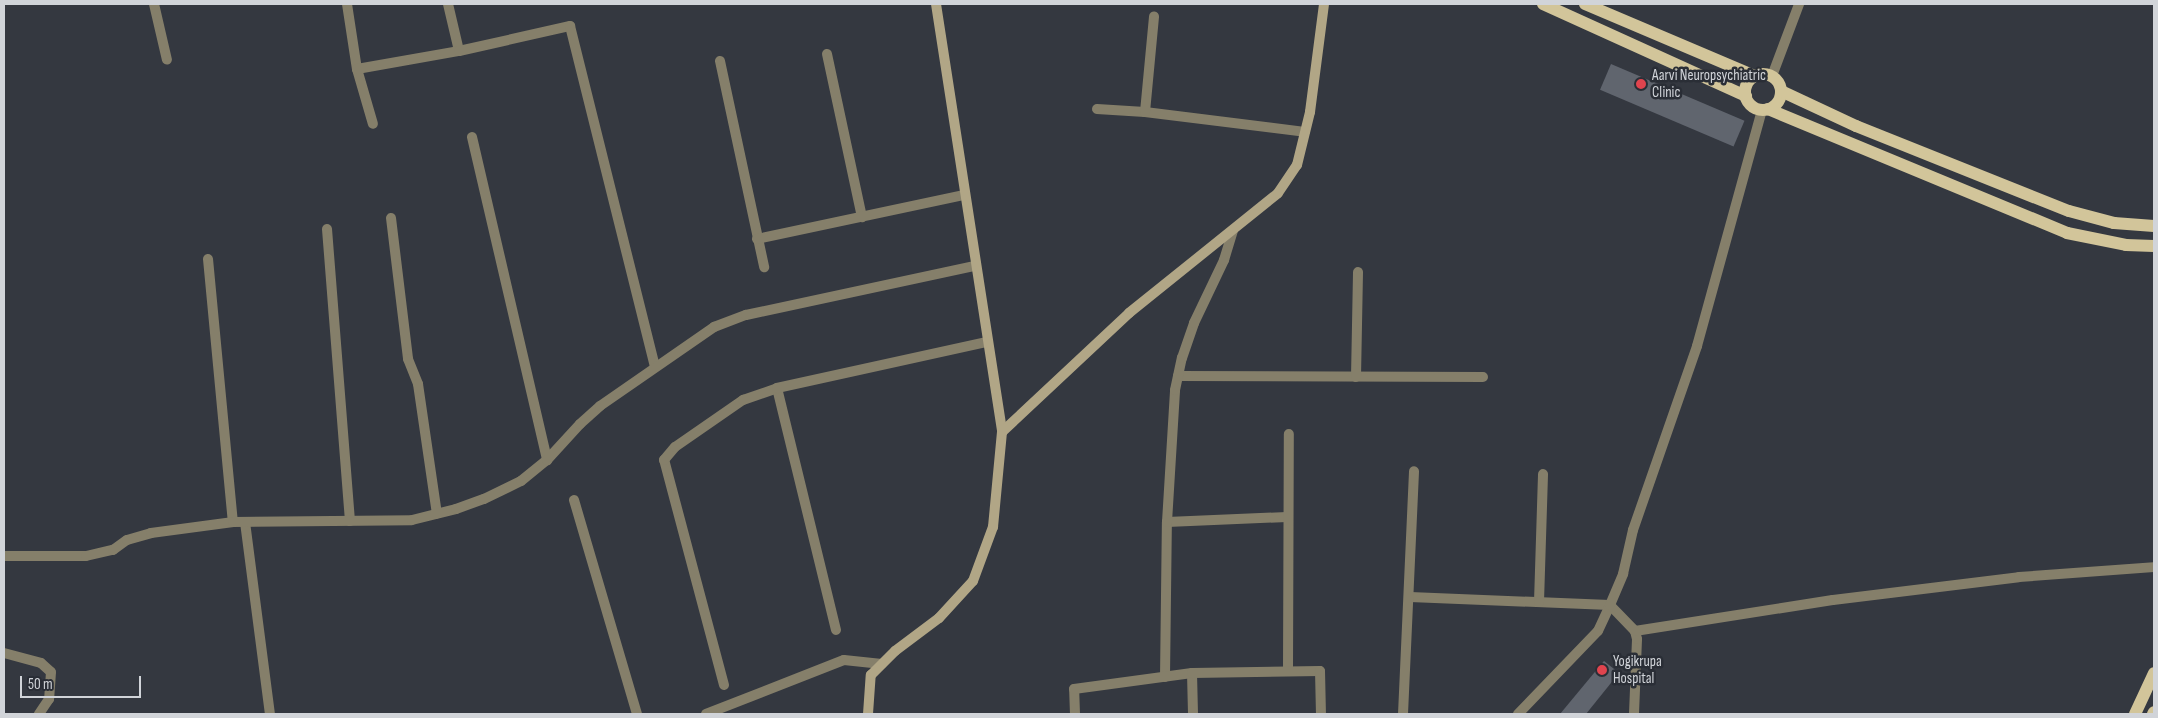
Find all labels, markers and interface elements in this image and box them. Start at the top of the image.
place label: Aarvi Neuropsychiatric Clinic [1652,66,1766,101]
marker: Aarvi Neuropsychiatric Clinic [1634,77,1648,91]
place label: Yogikrupa Hospital [1613,652,1662,687]
marker: Yogikrupa Hospital [1595,663,1609,677]
scale bar [22,666,144,698]
text: 50 m [28,675,53,694]

